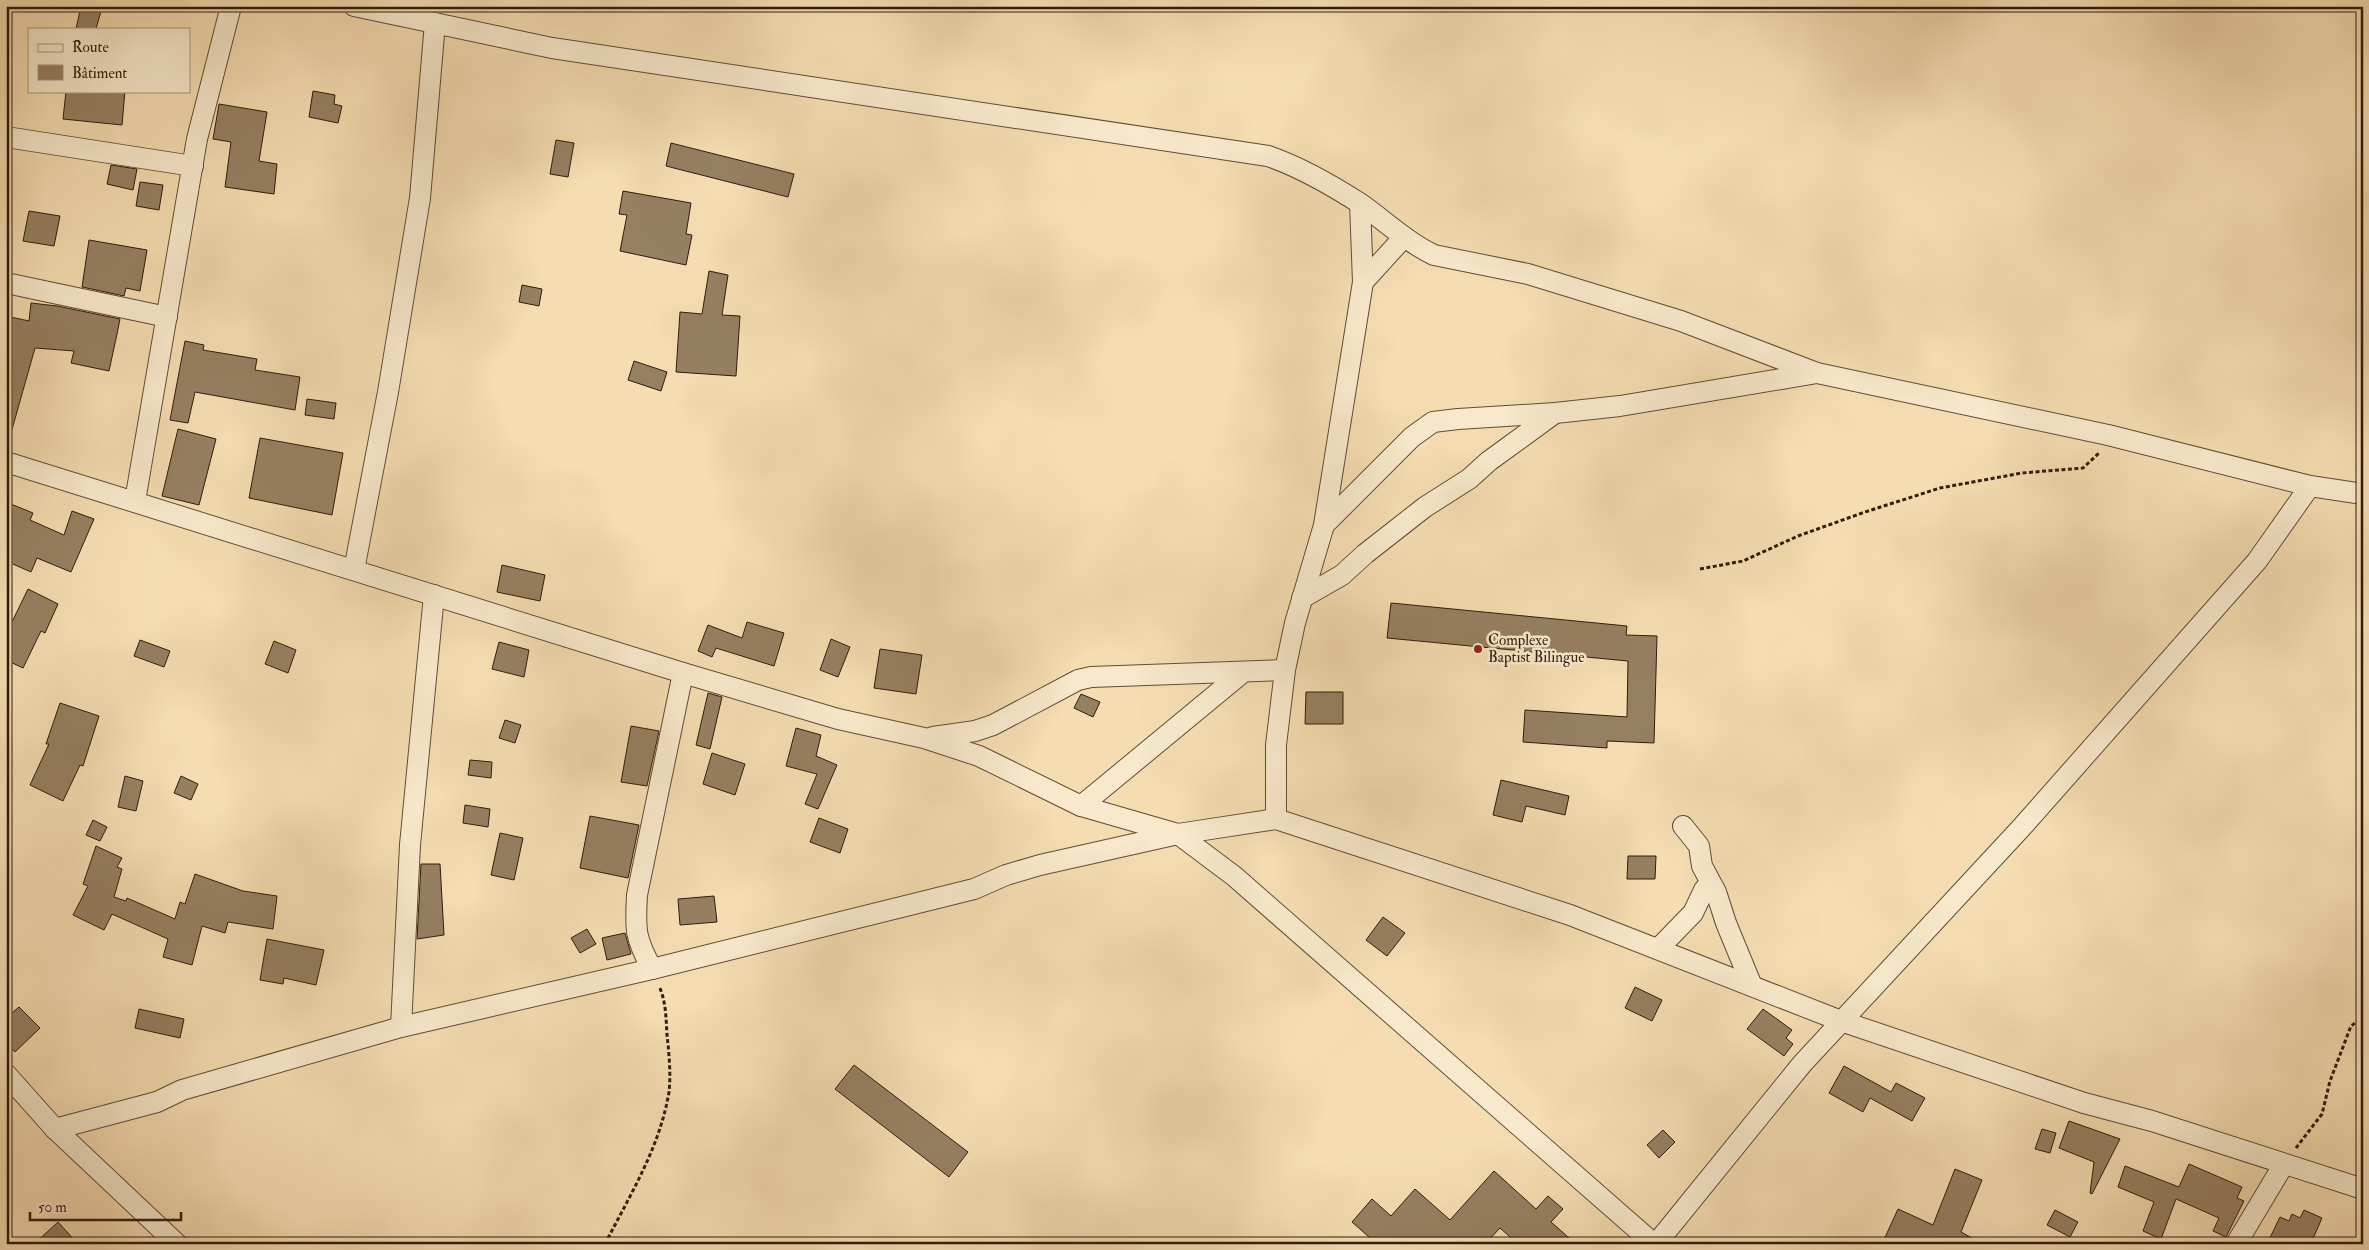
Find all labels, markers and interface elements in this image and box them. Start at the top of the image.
legend [28,28,190,92]
text: Route [72,38,109,57]
text: Bâtiment [72,64,127,83]
place label: Complexe Baptist Bilingue [1488,631,1584,668]
marker: Complexe Baptist Bilingue [1472,643,1484,655]
scale bar [30,1190,181,1222]
text: 50 m [38,1198,67,1217]

